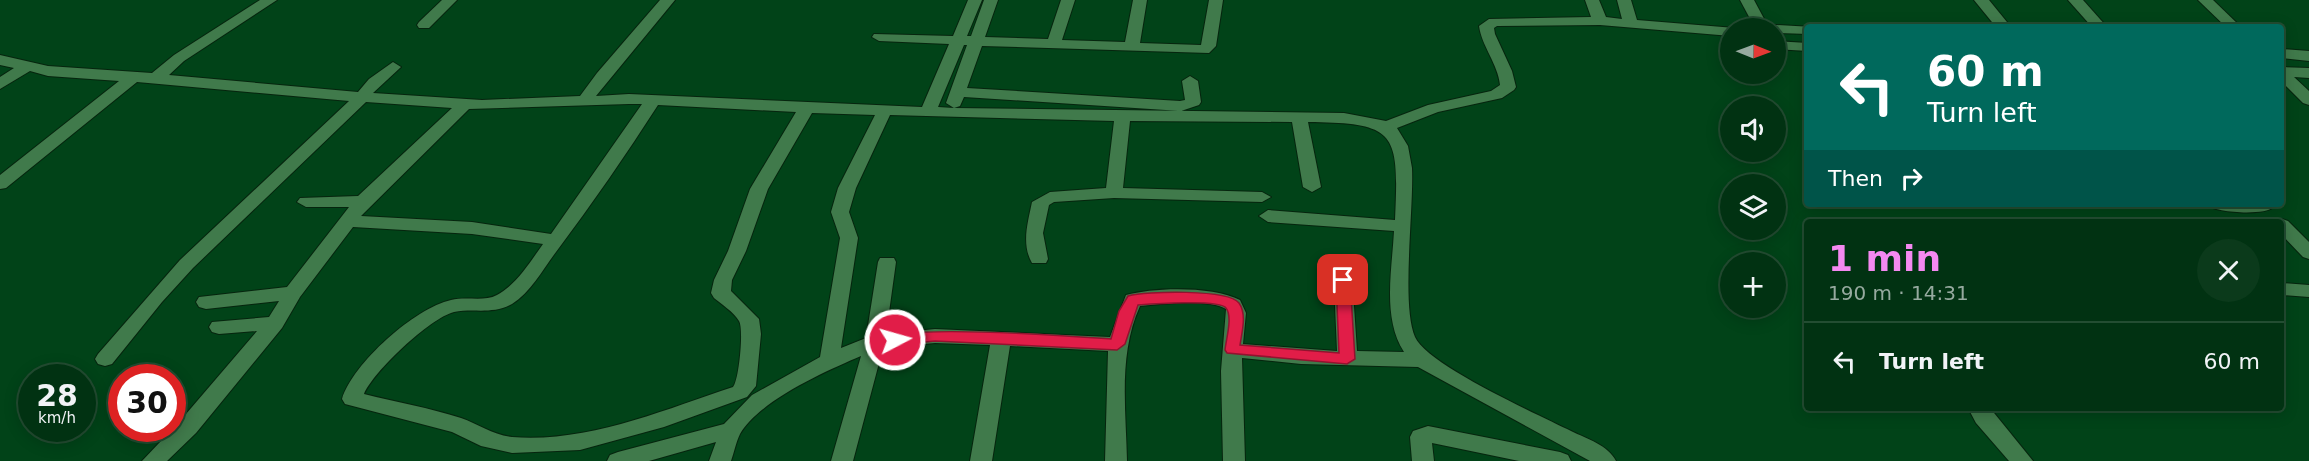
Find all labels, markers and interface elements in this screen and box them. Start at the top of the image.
north arrow [1720,18,1786,84]
map controls [1720,18,1786,318]
text: 60 m [1927,47,2044,96]
icon: left [1828,48,1906,126]
button: sound [1720,96,1786,162]
text: Turn left [1927,97,2037,128]
icon: right [1895,162,1928,195]
text: Then [1828,166,1883,191]
button: layers [1720,174,1786,240]
text: 1 min [1828,238,1941,279]
button: close [2197,239,2260,302]
button: + [1720,252,1786,318]
pin [1317,254,1368,305]
icon: arrive [1326,263,1359,296]
text: 190 m · 14:31 [1828,281,1969,305]
position arrow [863,308,927,372]
icon: left [1828,345,1861,378]
text: Turn left [1879,349,1984,374]
text: 60 m [2204,349,2260,374]
speed limit sign: 30 [108,364,186,442]
text: 28 [36,378,78,413]
text: km/h [38,409,76,427]

